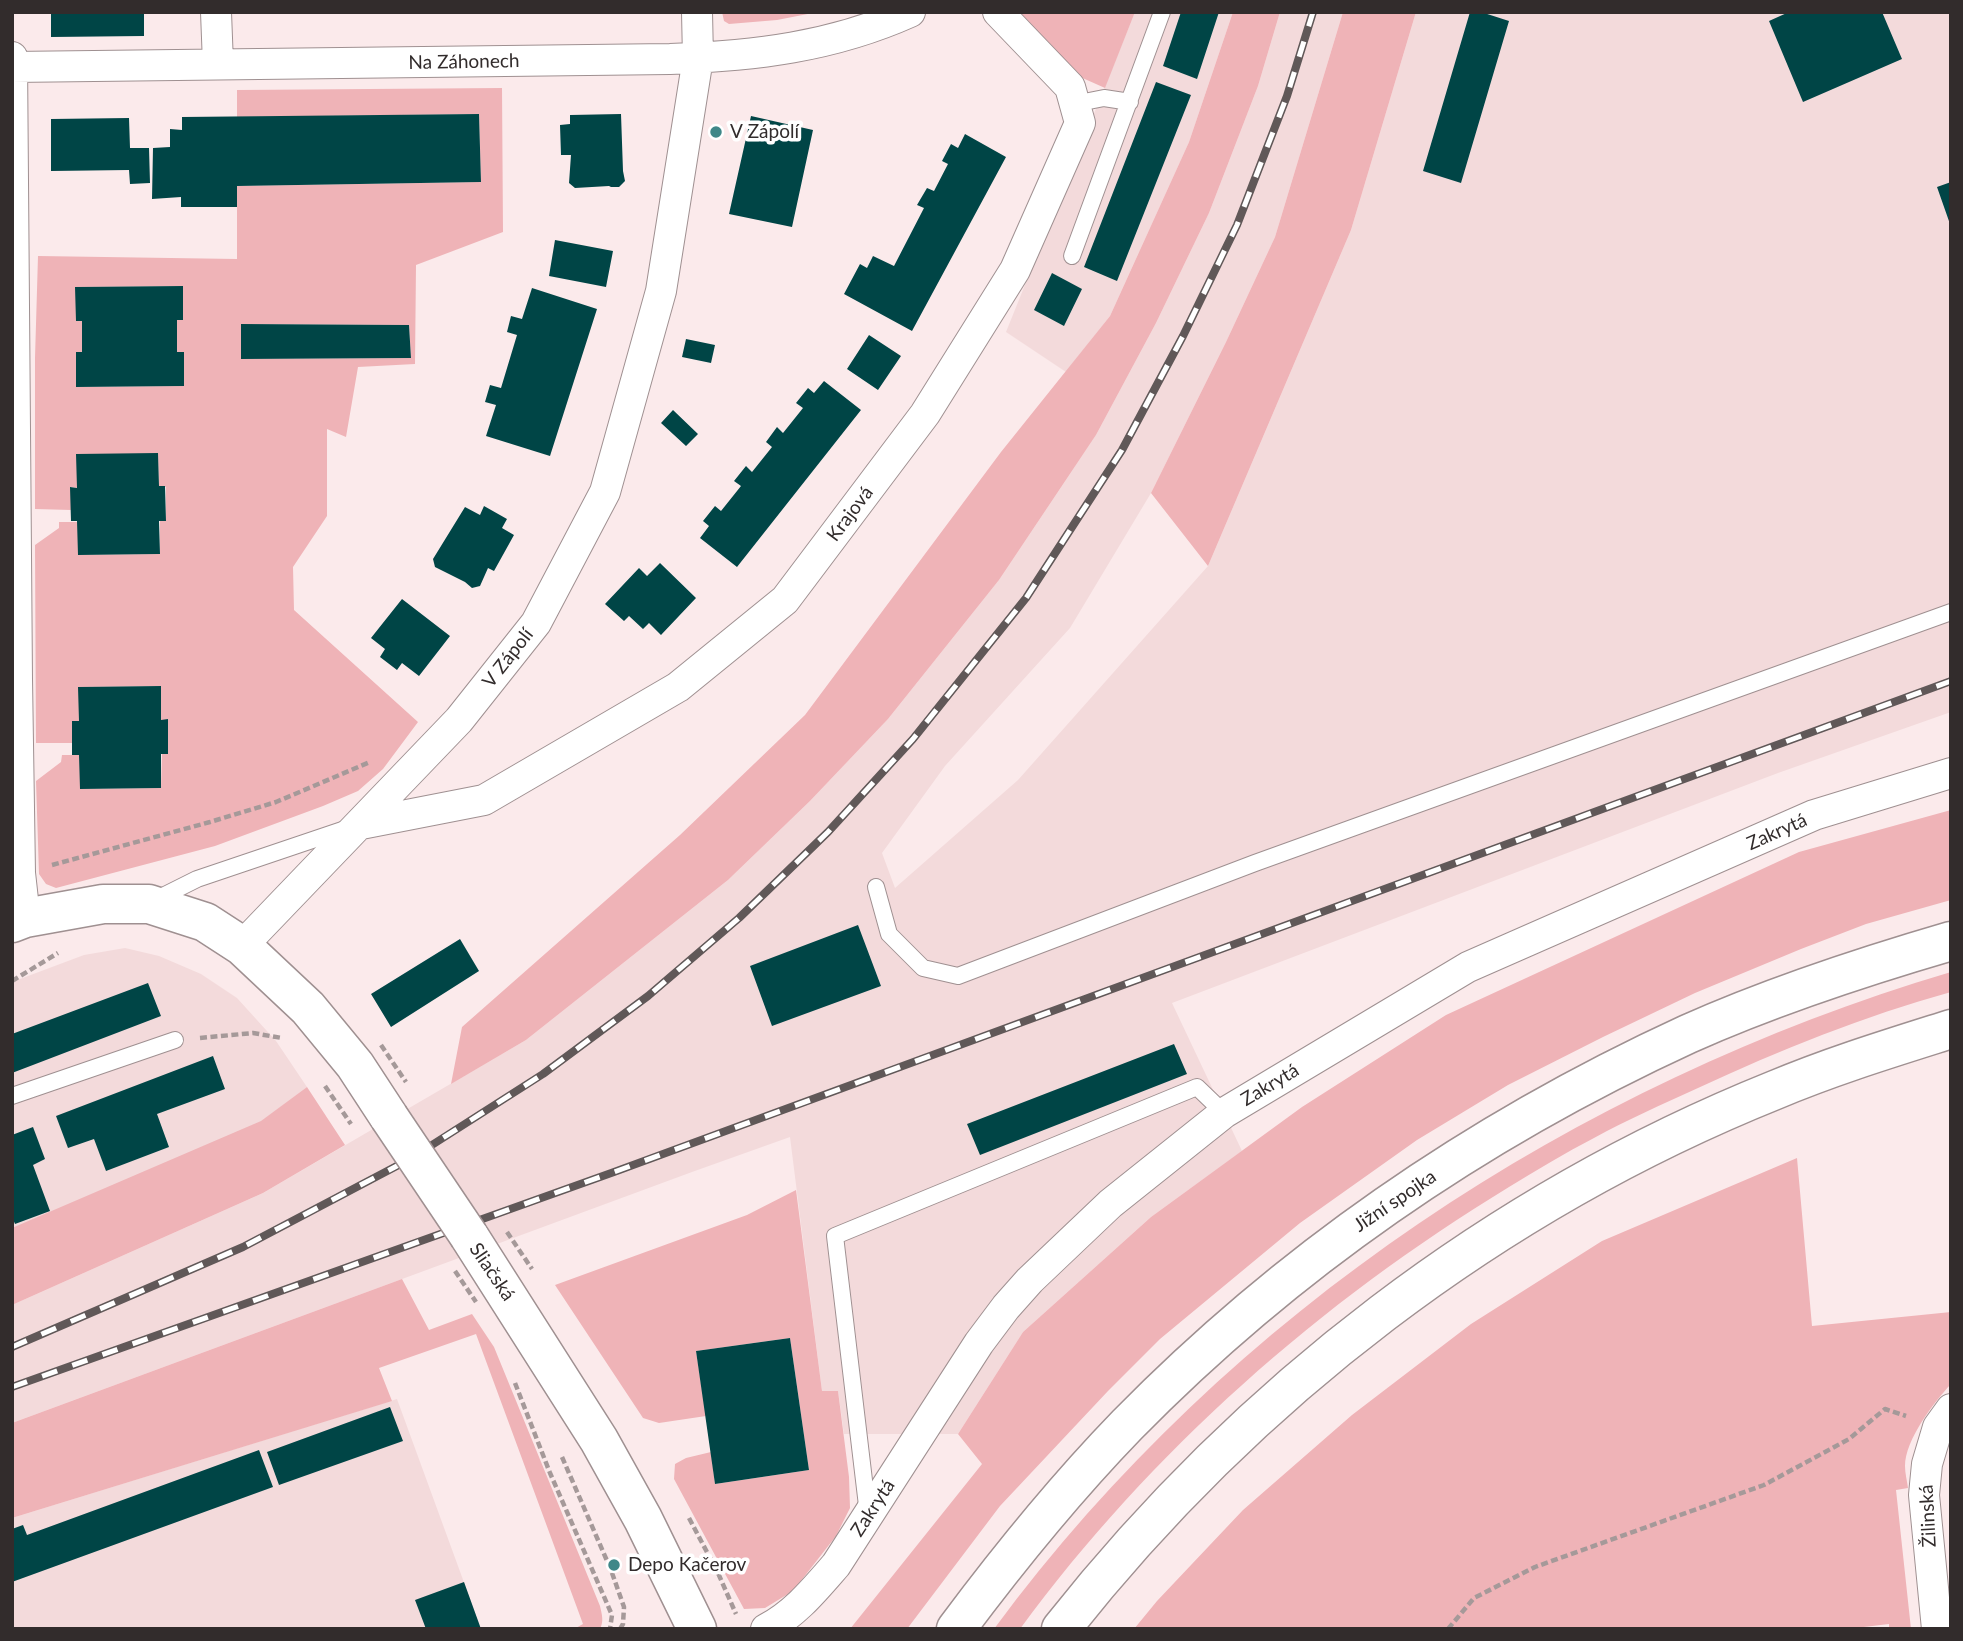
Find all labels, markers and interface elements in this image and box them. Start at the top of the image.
street label: Na Záhonech [408,50,520,74]
place label: V Zápolí [730,121,799,143]
marker: V Zápolí [708,124,724,140]
street label: Krajová [822,482,878,546]
street label: V Zápolí [478,624,538,692]
street label: Zakrytá [1743,809,1811,855]
street label: Zakrytá [1237,1059,1303,1111]
street label: Jižní spojka [1350,1165,1440,1237]
street label: Sliačská [464,1239,520,1305]
street label: Zakrytá [846,1475,900,1541]
street label: Žilinská [1915,1484,1941,1548]
place label: Depo Kačerov [628,1554,746,1576]
marker: Depo Kačerov [606,1557,622,1573]

